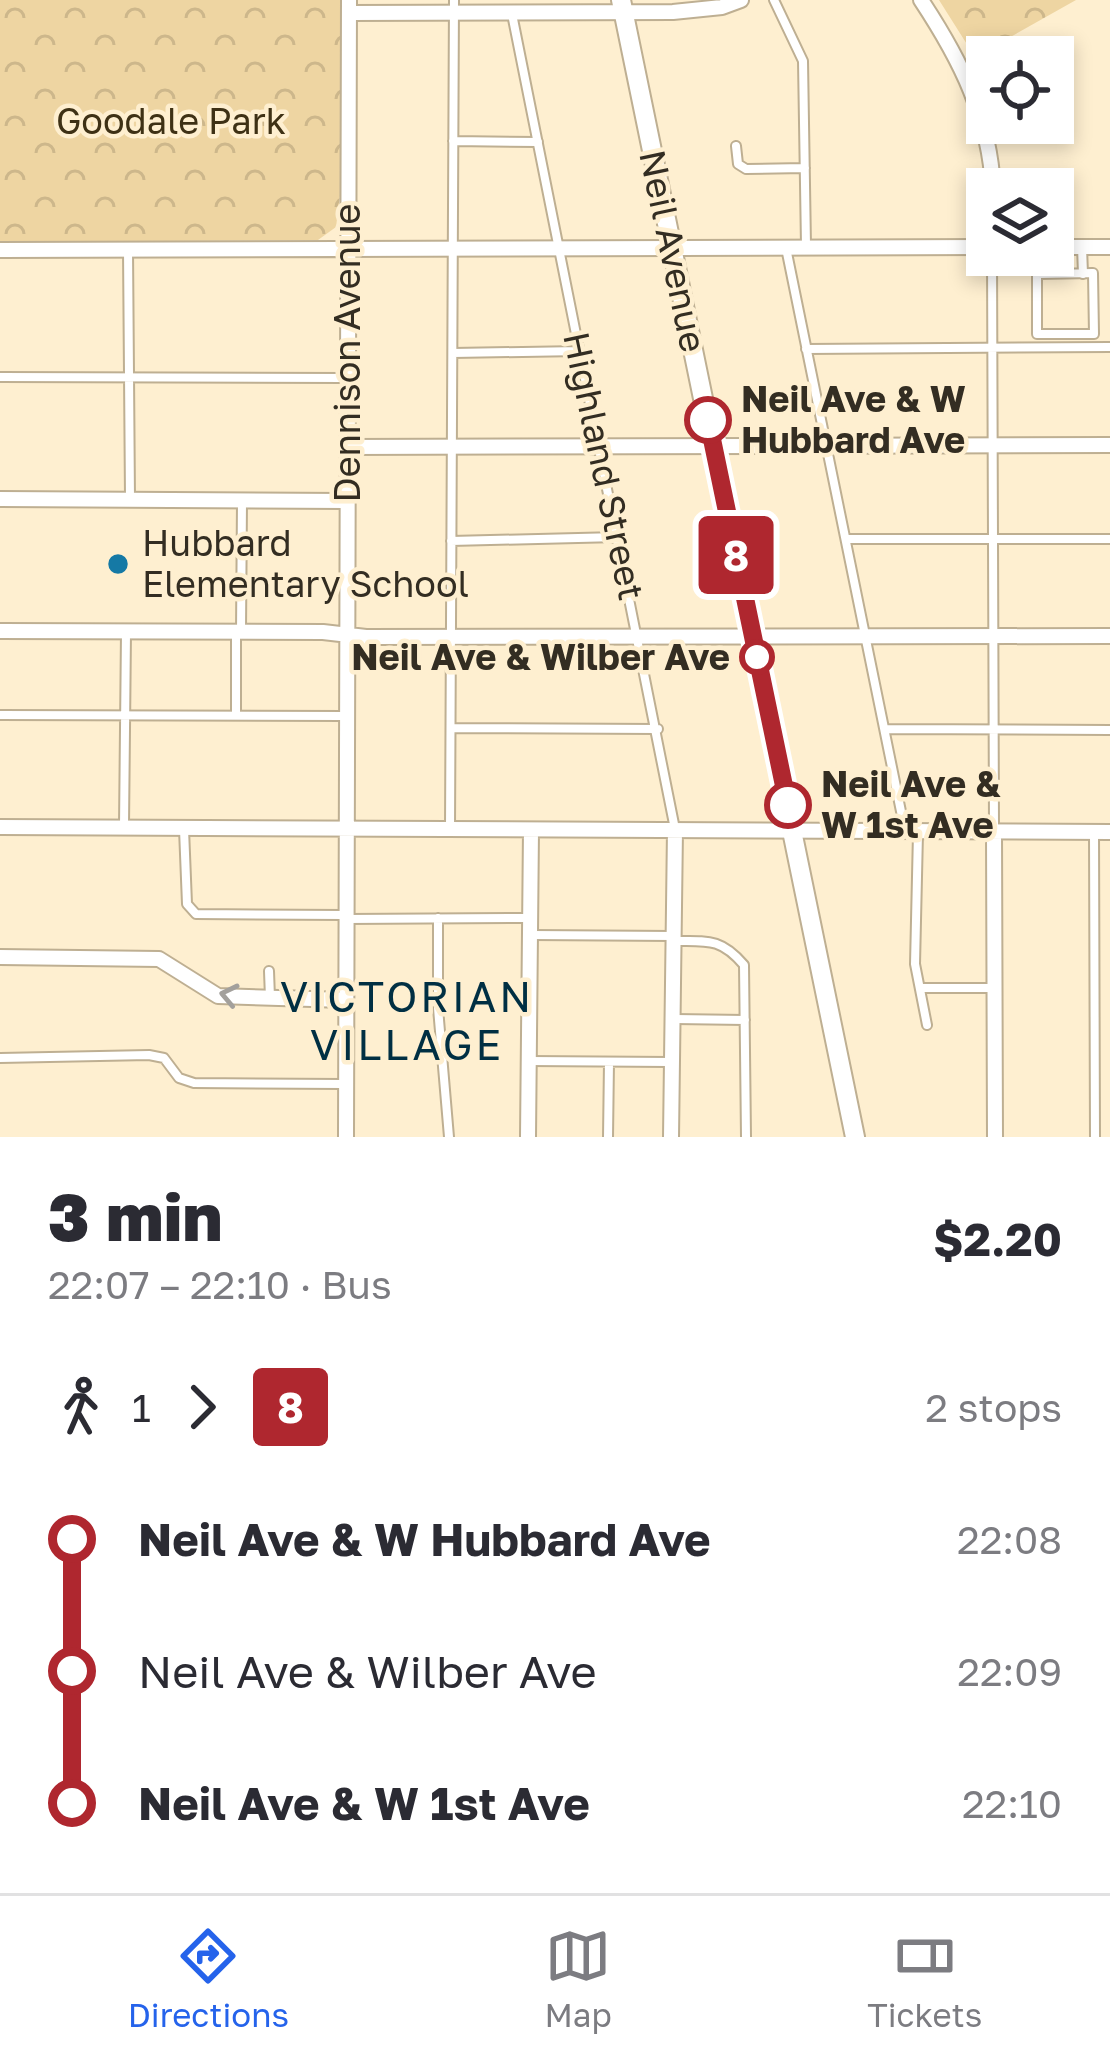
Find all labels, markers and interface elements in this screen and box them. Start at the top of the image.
map controls [966,36,1074,276]
button: locate [966,36,1074,144]
park label: Goodale Park [56,99,286,142]
street label: Neil Avenue [631,146,716,356]
button: layers [966,168,1074,276]
street label: Dennison Avenue [325,204,368,502]
street label: Highland Street [555,328,654,604]
place label: Neil Ave & W Hubbard Ave [741,377,966,461]
marker: Neil Ave & W Hubbard Ave [686,398,730,442]
line badge: 8 [697,516,775,594]
place label: Hubbard Elementary School [142,521,469,605]
text: 8 [723,530,749,580]
marker: Hubbard Elementary School [105,551,131,577]
place label: Neil Ave & Wilber Ave [351,635,730,678]
marker: Neil Ave & Wilber Ave [741,641,773,673]
place label: Neil Ave & W 1st Ave [821,762,1001,846]
marker: Neil Ave & W 1st Ave [766,783,810,827]
district label: VICTORIAN VILLAGE [280,971,534,1069]
one-way arrow [219,984,240,1009]
text: 3 min [48,1176,222,1256]
text: $2.20 [933,1212,1062,1266]
text: 22:07 – 22:10 · Bus [48,1261,392,1308]
icon: walk [48,1374,114,1440]
icon: forward [169,1374,235,1440]
text: 8 [277,1382,304,1432]
text: 1 [132,1384,151,1431]
text: 2 stops [925,1384,1062,1431]
text: Neil Ave & W Hubbard Ave [138,1512,711,1566]
text: 22:08 [957,1516,1062,1563]
text: Neil Ave & Wilber Ave [138,1644,597,1698]
text: 22:09 [957,1648,1062,1695]
text: Neil Ave & W 1st Ave [138,1776,590,1830]
text: 22:10 [962,1780,1062,1827]
tab: Directions [128,1923,289,2034]
tab: Map [544,1923,612,2034]
tab: Tickets [867,1923,982,2034]

